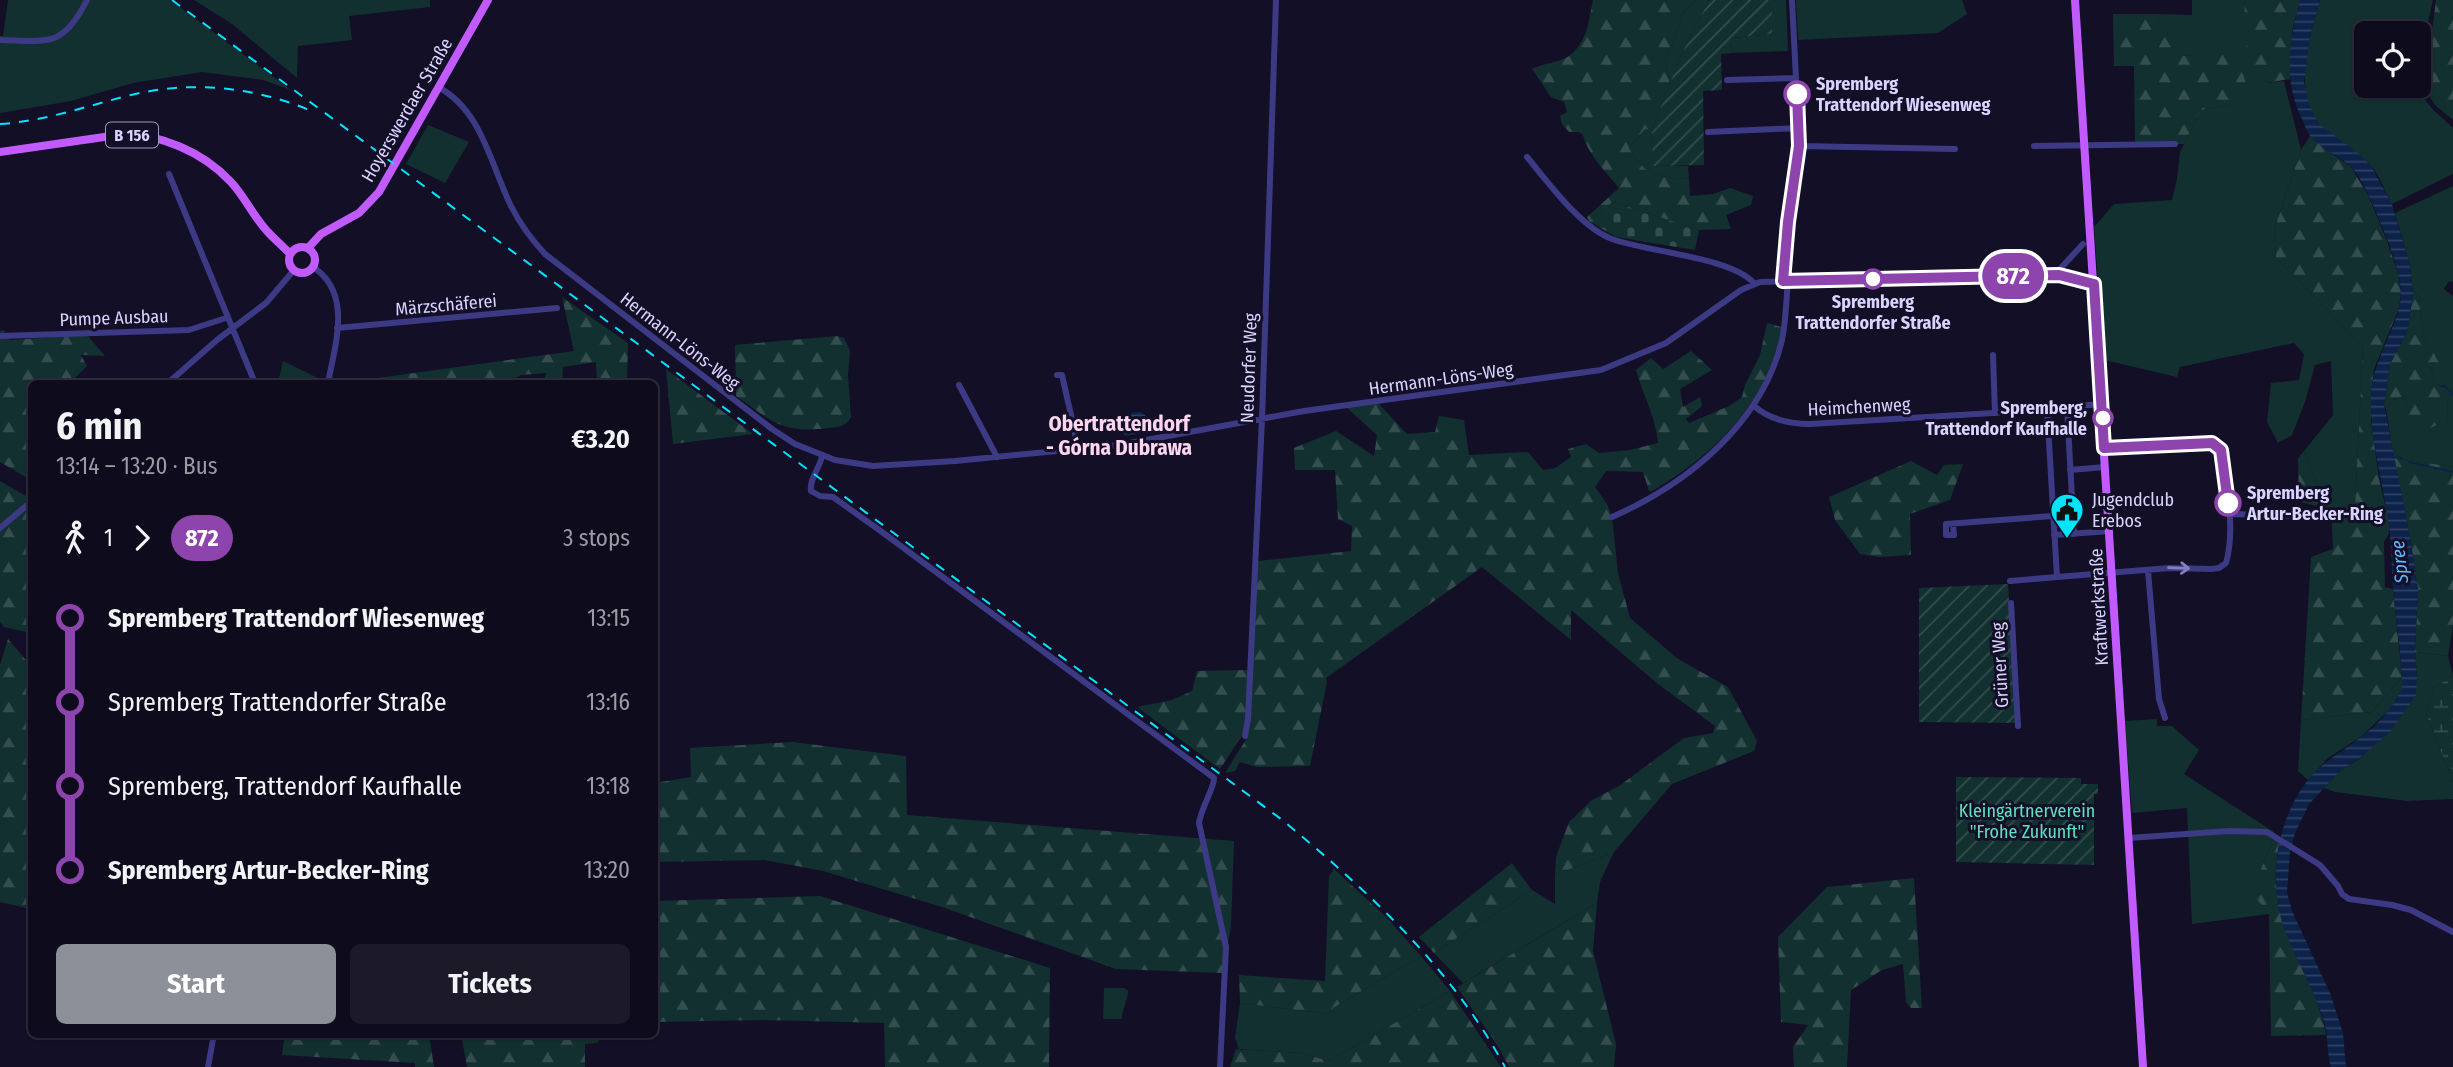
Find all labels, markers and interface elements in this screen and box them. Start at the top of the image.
map controls [2354,21,2431,98]
button: locate [2354,21,2431,98]
street label: Hoyerswerdaer Straße [357,34,457,186]
place label: Spremberg Trattendorf Wiesenweg [1816,73,1990,116]
marker: Spremberg Trattendorf Wiesenweg [1784,81,1810,107]
road number: B 156 [106,122,158,148]
line badge: 872 [1973,253,2053,299]
text: 872 [1996,262,2030,290]
marker: Spremberg Trattendorfer Straße [1863,269,1883,289]
street label: Hermann-Löns-Weg [616,287,745,395]
street label: Märzschäferei [394,290,498,320]
place label: Spremberg Trattendorfer Straße [1795,291,1951,334]
street label: Pumpe Ausbau [59,305,169,331]
street label: Neudorfer Weg [1236,312,1262,423]
street label: Hermann-Löns-Weg [1367,358,1515,400]
street label: Heimchenweg [1807,393,1911,421]
place label: Spremberg, Trattendorf Kaufhalle [1926,397,2087,440]
text: 6 min [56,403,143,449]
marker: Spremberg, Trattendorf Kaufhalle [2093,408,2113,428]
district label: Obertrattendorf - Górna Dubrawa [1046,411,1192,461]
text: €3.20 [572,424,630,455]
text: 13:14 – 13:20 · Bus [56,452,218,480]
place label: Spremberg Artur-Becker-Ring [2246,482,2383,525]
place label: Jugendclub Erebos [2092,489,2174,532]
marker: Spremberg Artur-Becker-Ring [2215,490,2241,516]
public building icon: Jugendclub Erebos [2048,491,2086,540]
icon: walk [56,519,94,557]
icon: forward [123,519,161,557]
text: 1 [104,524,113,552]
text: 872 [185,524,219,552]
text: 3 stops [563,524,630,552]
water label: Spree [2386,539,2413,586]
street label: Kraftwerkstraße [2085,548,2113,666]
one-way arrow [2167,562,2190,575]
text: Spremberg Trattendorf Wiesenweg [108,603,484,634]
text: 13:15 [587,604,630,632]
street label: Grüner Weg [1987,621,2013,708]
text: Spremberg Trattendorfer Straße [108,687,447,718]
text: 13:16 [586,688,630,716]
text: Spremberg, Trattendorf Kaufhalle [108,771,462,802]
text: 13:18 [586,772,630,800]
park label: Kleingärtnerverein "Frohe Zukunft" [1959,800,2095,843]
text: Spremberg Artur-Becker-Ring [108,855,429,886]
text: 13:20 [584,856,630,884]
button: Start [56,944,336,1024]
button: Tickets [350,944,630,1024]

